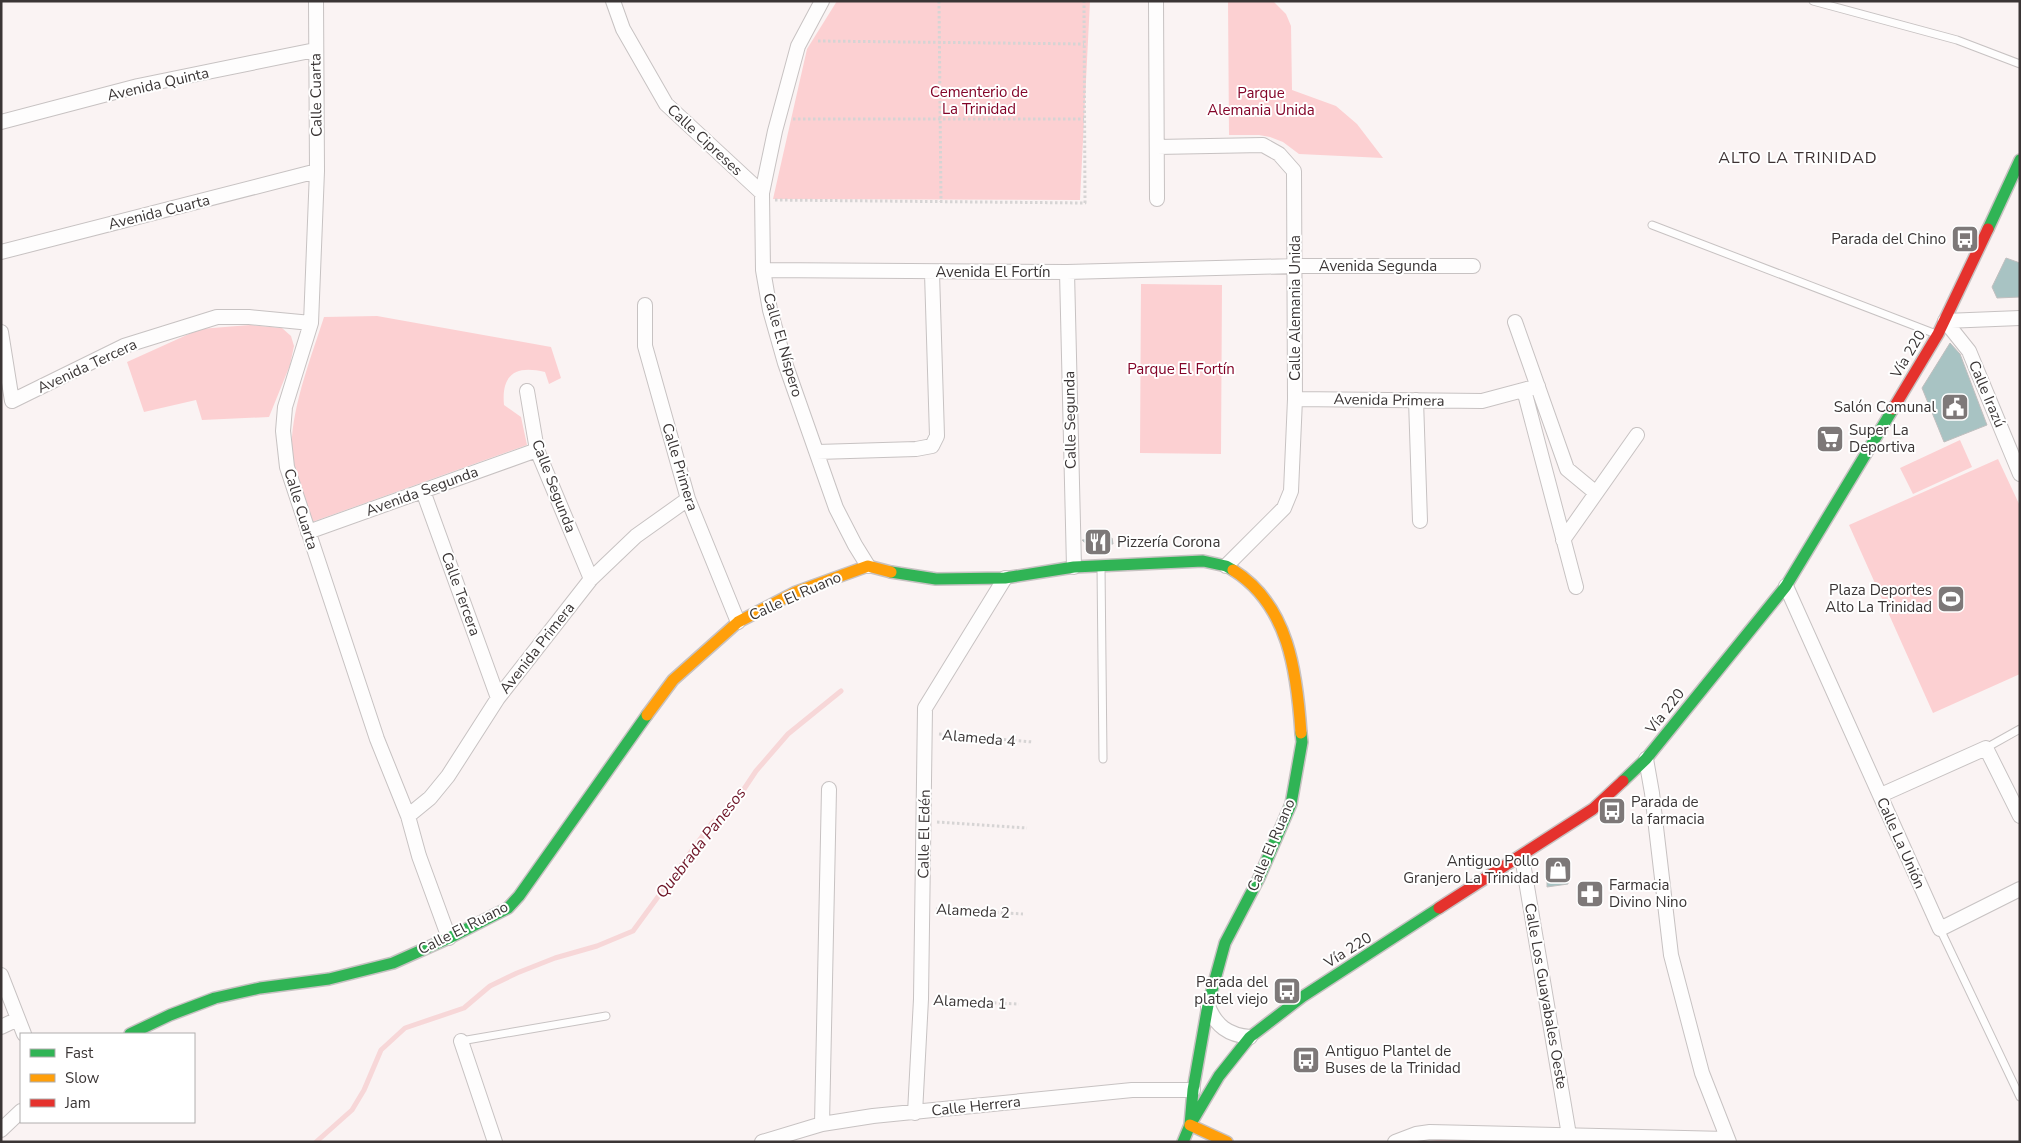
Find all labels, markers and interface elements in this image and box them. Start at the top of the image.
street label: Calle Cuarta [305,53,327,137]
street label: Avenida Quinta [105,63,211,105]
park label: Cementerio de La Trinidad [930,82,1028,119]
park label: Parque Alemania Unida [1207,83,1315,120]
street label: Calle Cipreses [663,100,747,180]
district label: ALTO LA TRINIDAD [1718,147,1878,169]
street label: Avenida Cuarta [106,190,212,234]
bus stop icon: Parada del Chino [1950,224,1980,254]
place label: Parada del Chino [1831,229,1946,249]
street label: Calle Alemania Unida [1285,235,1305,381]
street label: Avenida Segunda [1319,256,1437,276]
street label: Avenida El Fortín [935,262,1051,282]
street label: Calle El Níspero [759,291,807,399]
street label: Vía 220 [1885,326,1930,383]
street label: Avenida Tercera [34,334,140,398]
street label: Calle Irazú [1964,357,2010,431]
park label: Parque El Fortín [1127,359,1235,379]
street label: Calle Segunda [1059,371,1081,469]
street label: Avenida Primera [1333,389,1445,411]
public building icon: Salón Comunal [1940,392,1970,422]
place label: Salón Comunal [1834,397,1937,417]
place label: Super La Deportiva [1849,420,1915,457]
street label: Calle Primera [657,421,703,513]
supermarket icon: Super La Deportiva [1815,424,1845,454]
street label: Calle Segunda [527,437,581,535]
street label: Avenida Segunda [363,461,481,521]
street label: Calle Cuarta [279,466,323,552]
restaurant icon: Pizzería Corona [1083,527,1113,557]
place label: Pizzería Corona [1117,532,1220,552]
street label: Calle Tercera [437,549,485,639]
street label: Calle El Ruano [746,567,844,625]
place label: Plaza Deportes Alto La Trinidad [1825,580,1932,617]
sports icon: Plaza Deportes Alto La Trinidad [1936,584,1966,614]
street label: Avenida Primera [495,598,579,698]
street label: Vía 220 [1640,684,1689,739]
street label: Alameda 4 [941,725,1017,751]
water label: Quebrada Panesos [651,783,751,903]
street label: Calle El Edén [913,789,935,879]
place label: Parada de la farmacia [1631,792,1705,829]
street label: Calle La Unión [1872,794,1930,892]
street label: Calle El Ruano [1243,796,1299,894]
bus stop icon: Parada de la farmacia [1597,796,1627,826]
place label: Antiguo Pollo Granjero La Trinidad [1403,851,1539,888]
shop icon: Antiguo Pollo Granjero La Trinidad [1543,855,1573,885]
place label: Farmacia Divino Nino [1609,875,1687,912]
pharmacy icon: Farmacia Divino Nino [1575,879,1605,909]
street label: Calle El Ruano [414,897,512,959]
street label: Alameda 2 [936,899,1010,923]
street label: Calle Los Guayabales Oeste [1520,901,1572,1091]
street label: Vía 220 [1320,928,1376,973]
place label: Parada del platel viejo [1194,972,1269,1009]
bus stop icon: Parada del platel viejo [1272,976,1302,1006]
street label: Alameda 1 [933,990,1007,1014]
legend [20,1033,195,1123]
place label: Antiguo Plantel de Buses de la Trinidad [1325,1041,1461,1078]
text: Fast [65,1043,94,1063]
bus stop icon: Antiguo Plantel de Buses de la Trinidad [1291,1045,1321,1075]
text: Slow [65,1068,100,1088]
street label: Calle Herrera [930,1091,1022,1121]
text: Jam [64,1093,91,1113]

